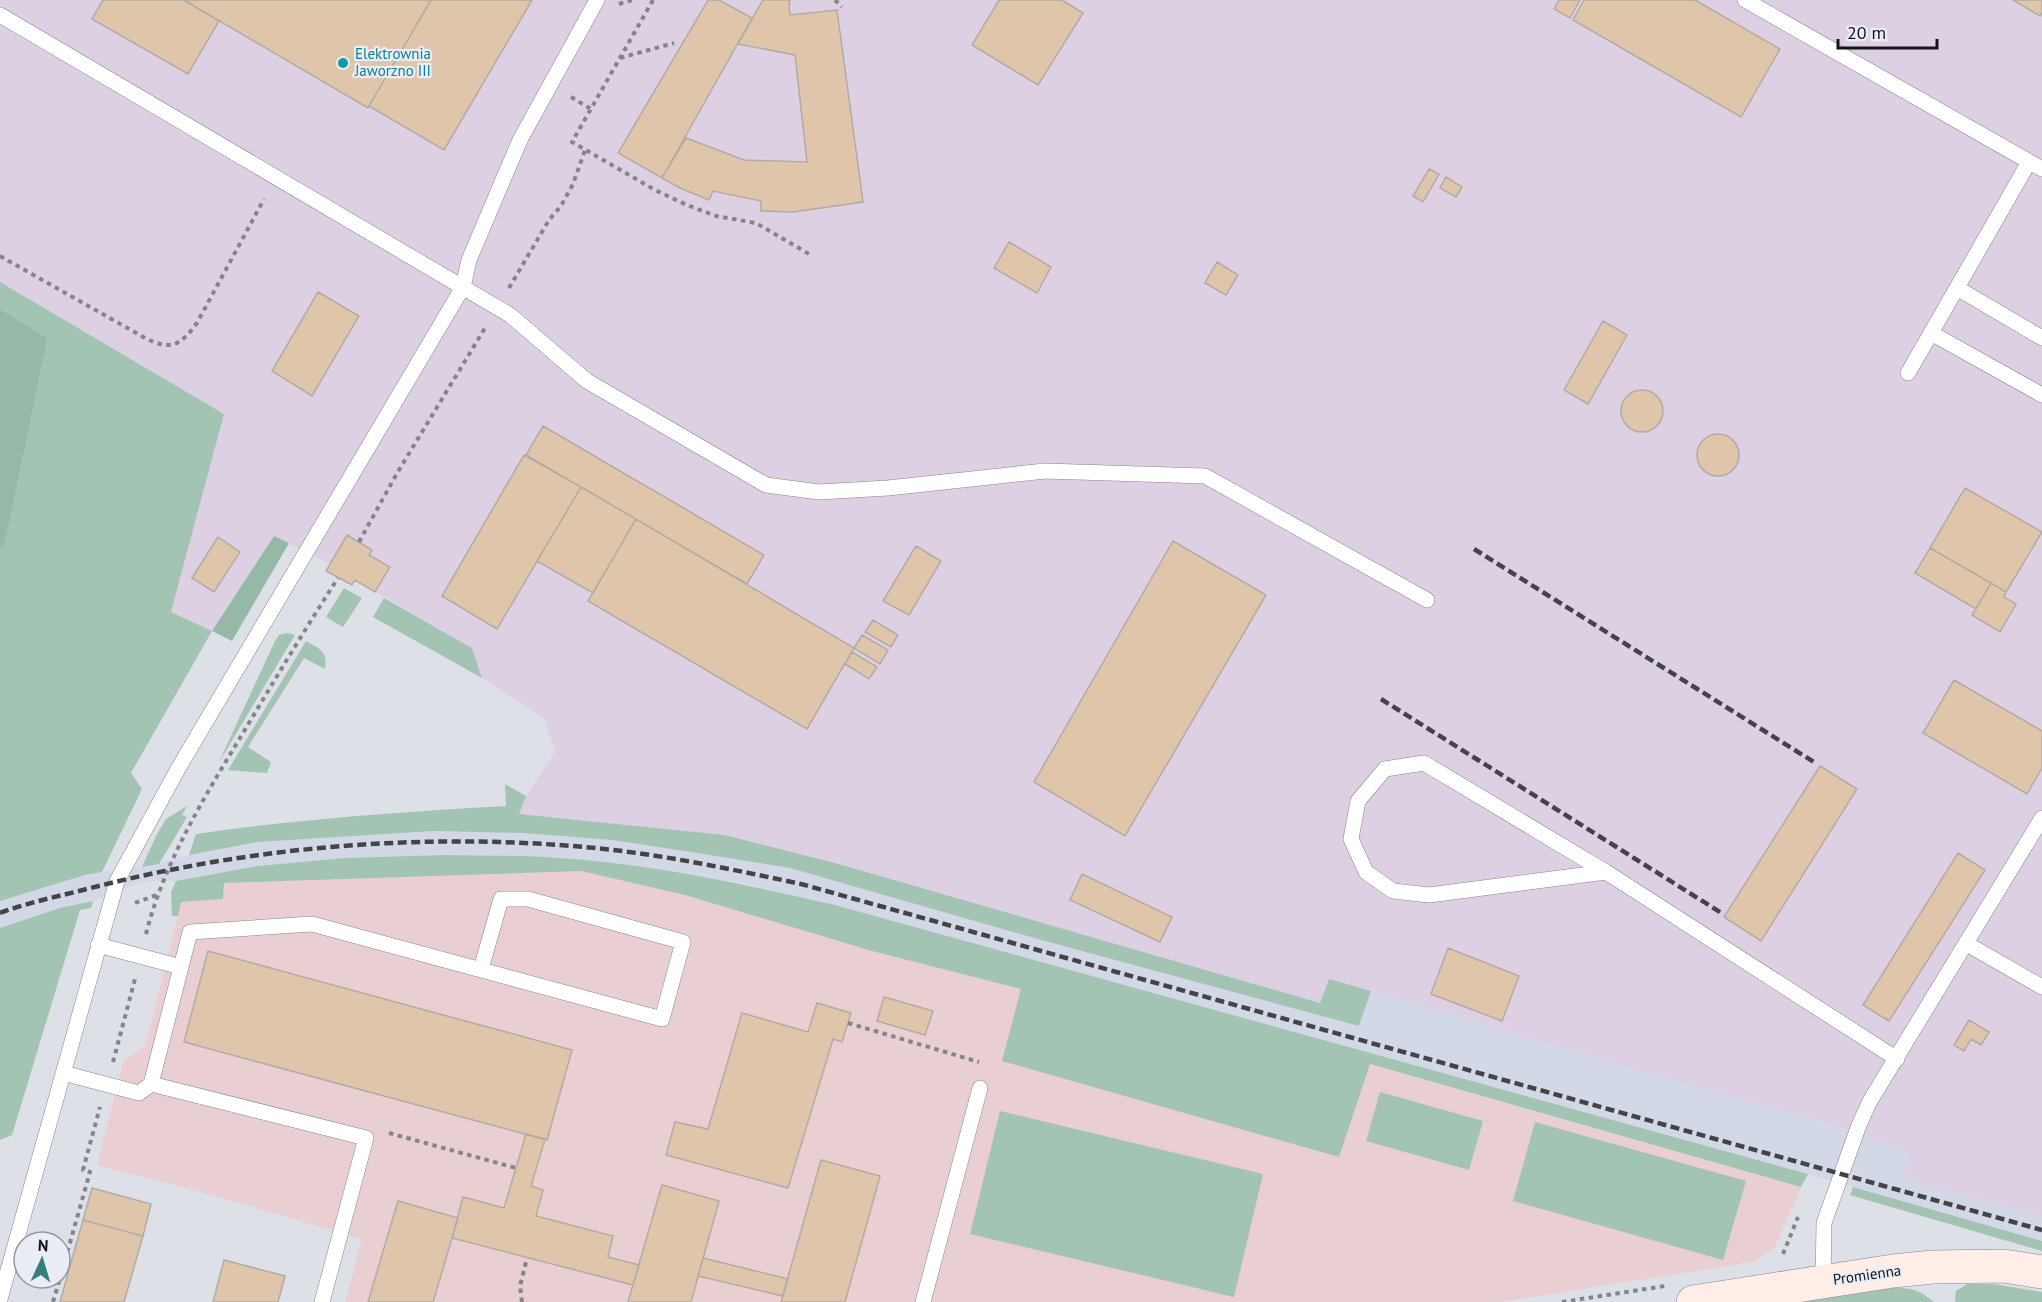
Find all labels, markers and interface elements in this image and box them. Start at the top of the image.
scale bar [1838,12,1937,50]
text: 20 m [1847,21,1886,44]
place label: Elektrownia Jaworzno III [354,44,431,80]
marker: Elektrownia Jaworzno III [336,56,350,70]
north arrow [12,1230,72,1290]
text: N [37,1235,49,1255]
street label: Promienna [1832,1260,1902,1289]

